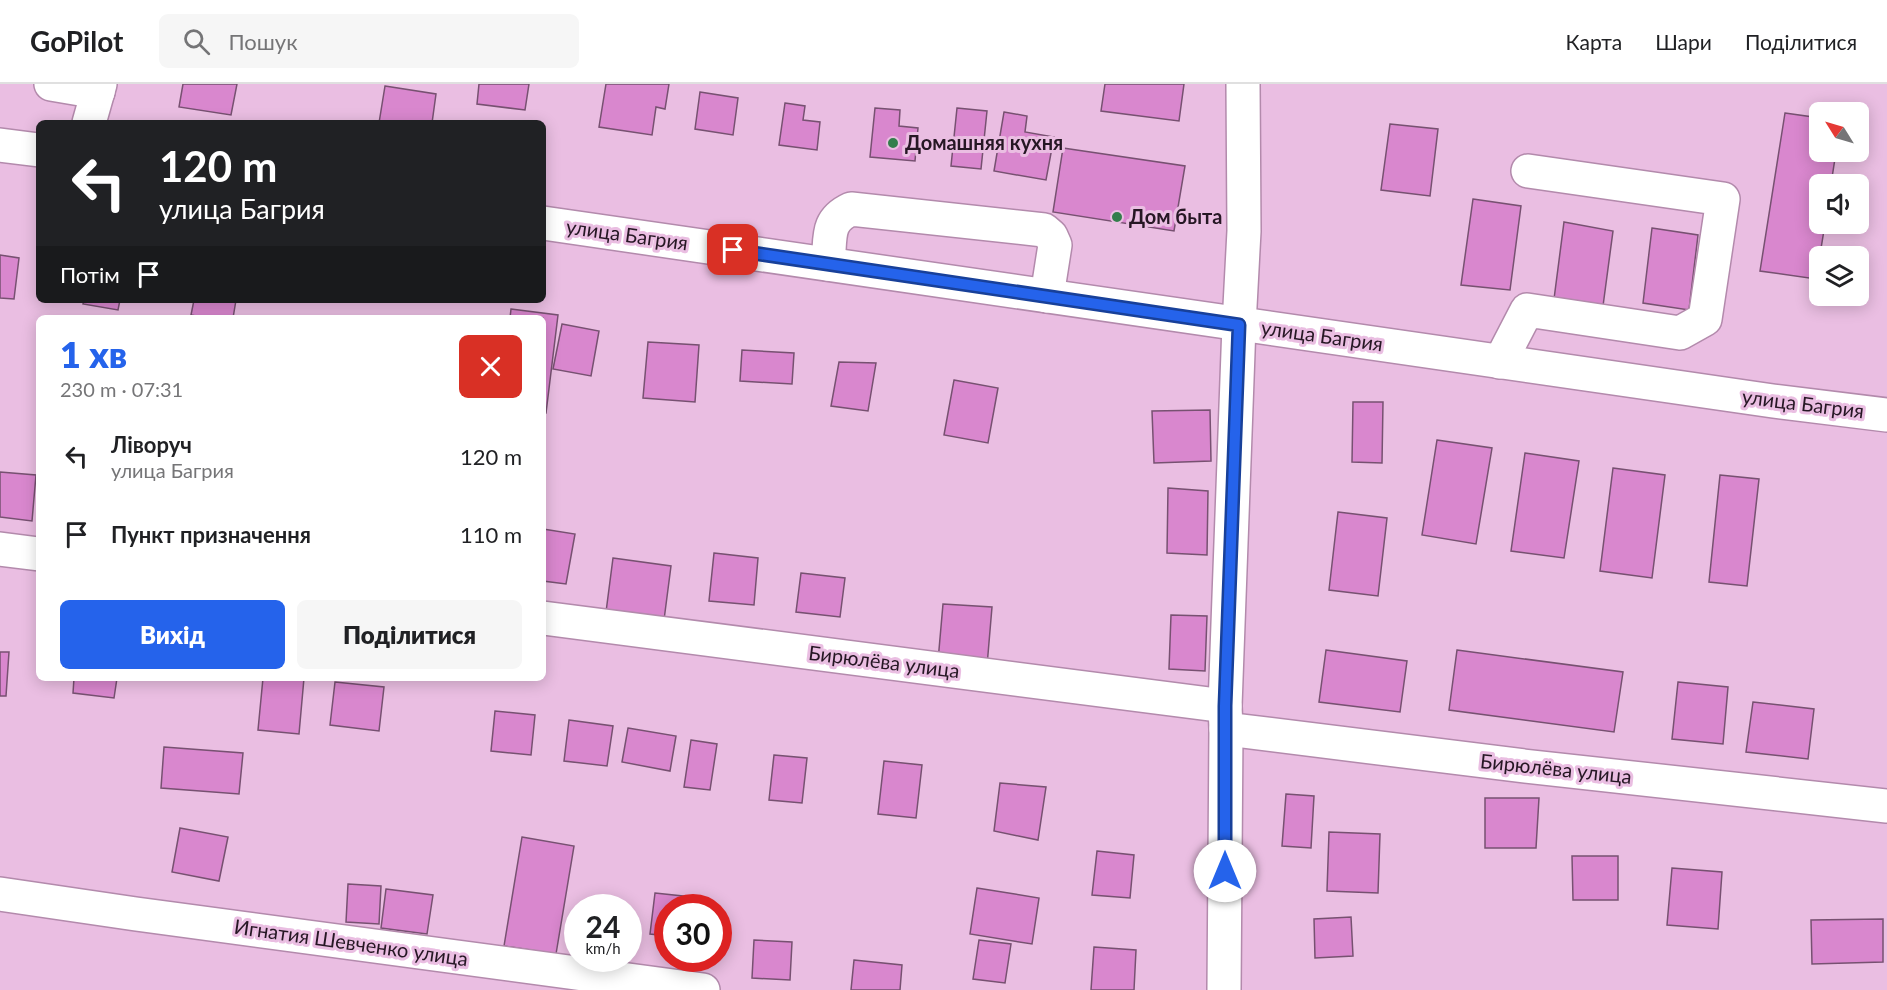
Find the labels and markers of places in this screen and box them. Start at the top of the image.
place label: Домашняя кухня [905,130,1063,154]
marker: Домашняя кухня [886,136,900,150]
place label: Дом быта [1129,204,1222,228]
marker: Дом быта [1110,210,1124,224]
pin [707,224,758,275]

